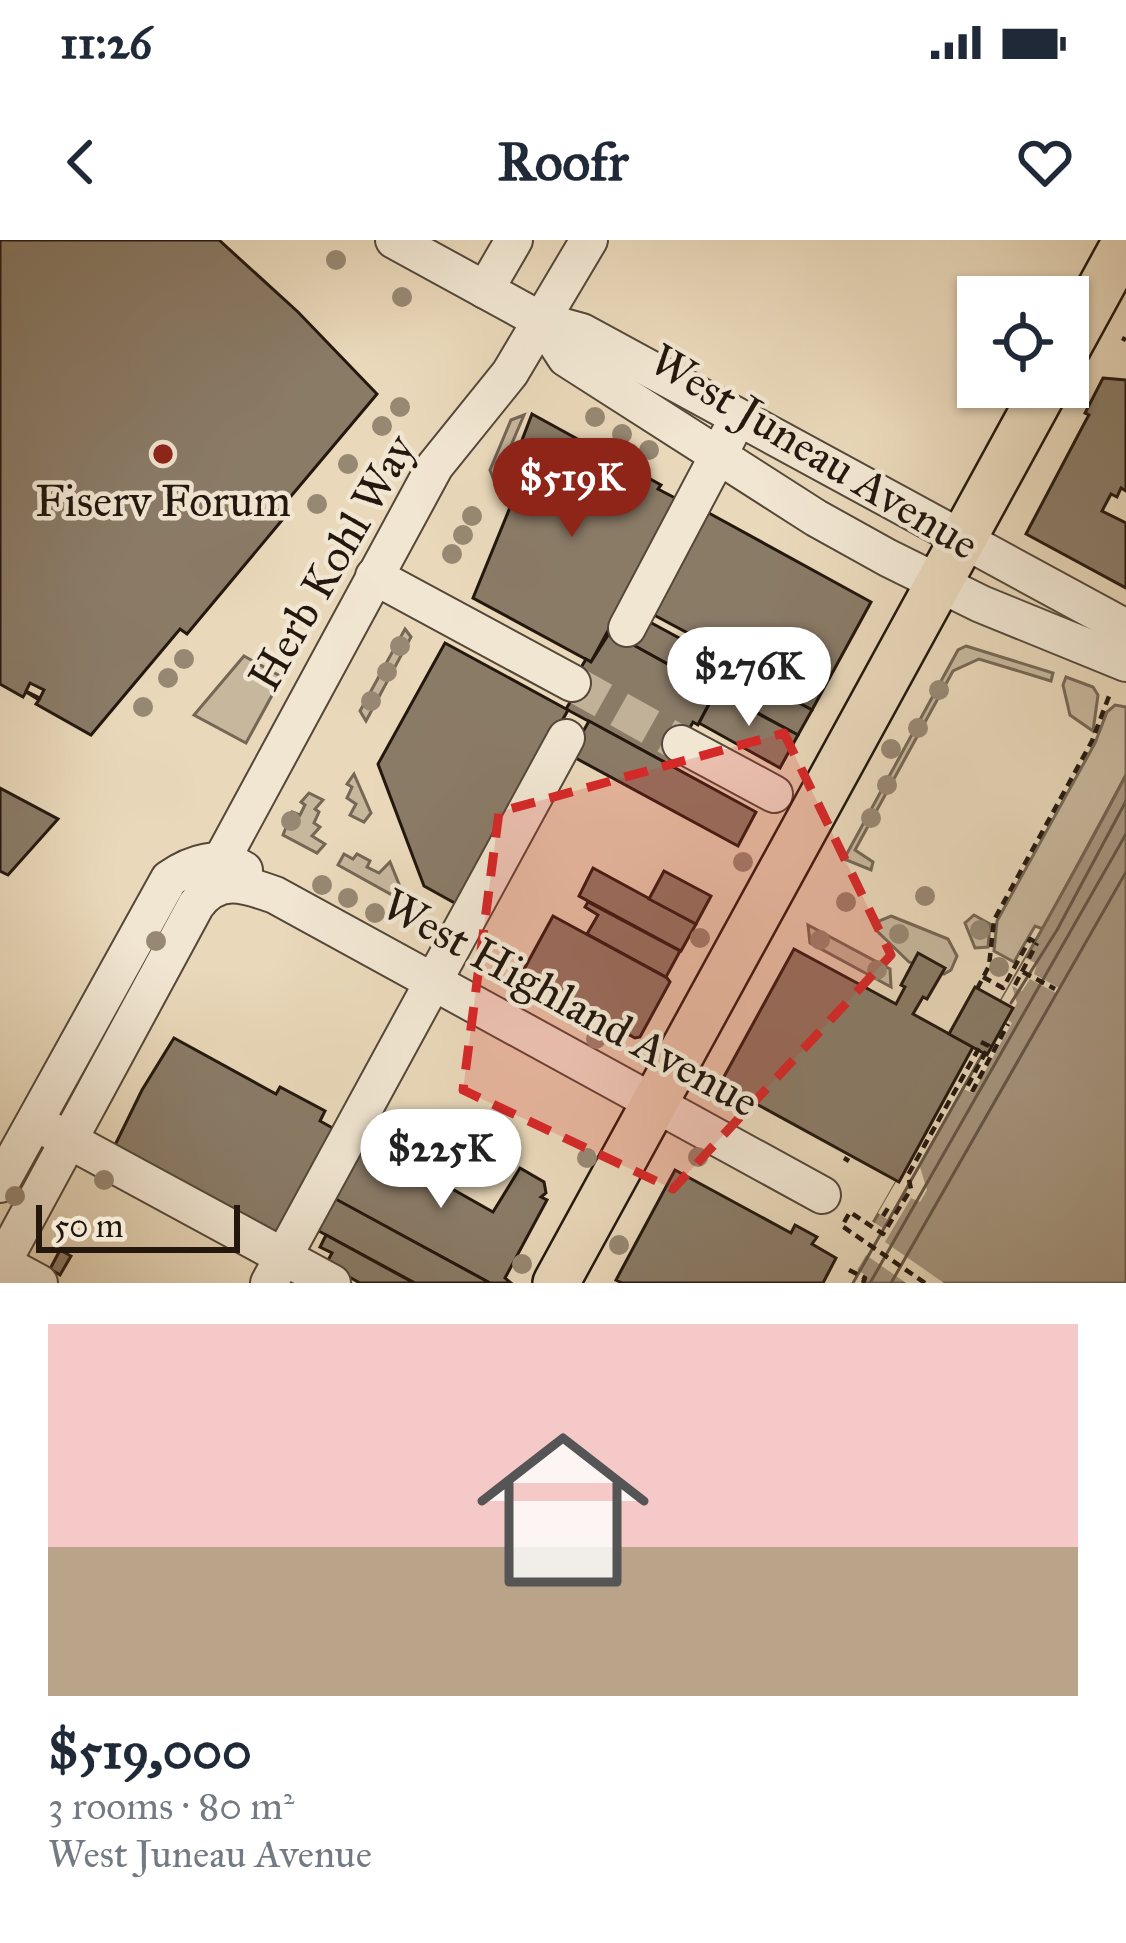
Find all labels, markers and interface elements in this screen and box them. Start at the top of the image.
text: 11:26 [60,15,152,70]
icon: back [48,129,114,195]
text: Roofr [497,129,629,195]
icon: heart [1012,129,1078,195]
map controls [957,276,1089,408]
button: locate [957,276,1089,408]
street label: West Juneau Avenue [640,332,989,571]
street label: Herb Kohl Way [236,424,427,700]
pin: $519K [488,438,656,540]
marker: Fiserv Forum [150,441,176,467]
text: $519K [519,453,625,501]
place label: Fiserv Forum [35,473,291,528]
pin: $276K [665,627,833,729]
text: $276K [694,642,804,690]
street label: West Highland Avenue [373,876,769,1129]
pin: $225K [357,1109,525,1211]
text: $225K [387,1124,495,1172]
scale bar [36,1199,240,1252]
text: 50 m [54,1206,123,1246]
icon: home [455,1402,671,1618]
text: $519,000 [48,1720,252,1782]
text: 3 rooms · 80 m² [48,1782,294,1830]
text: West Juneau Avenue [48,1830,372,1878]

